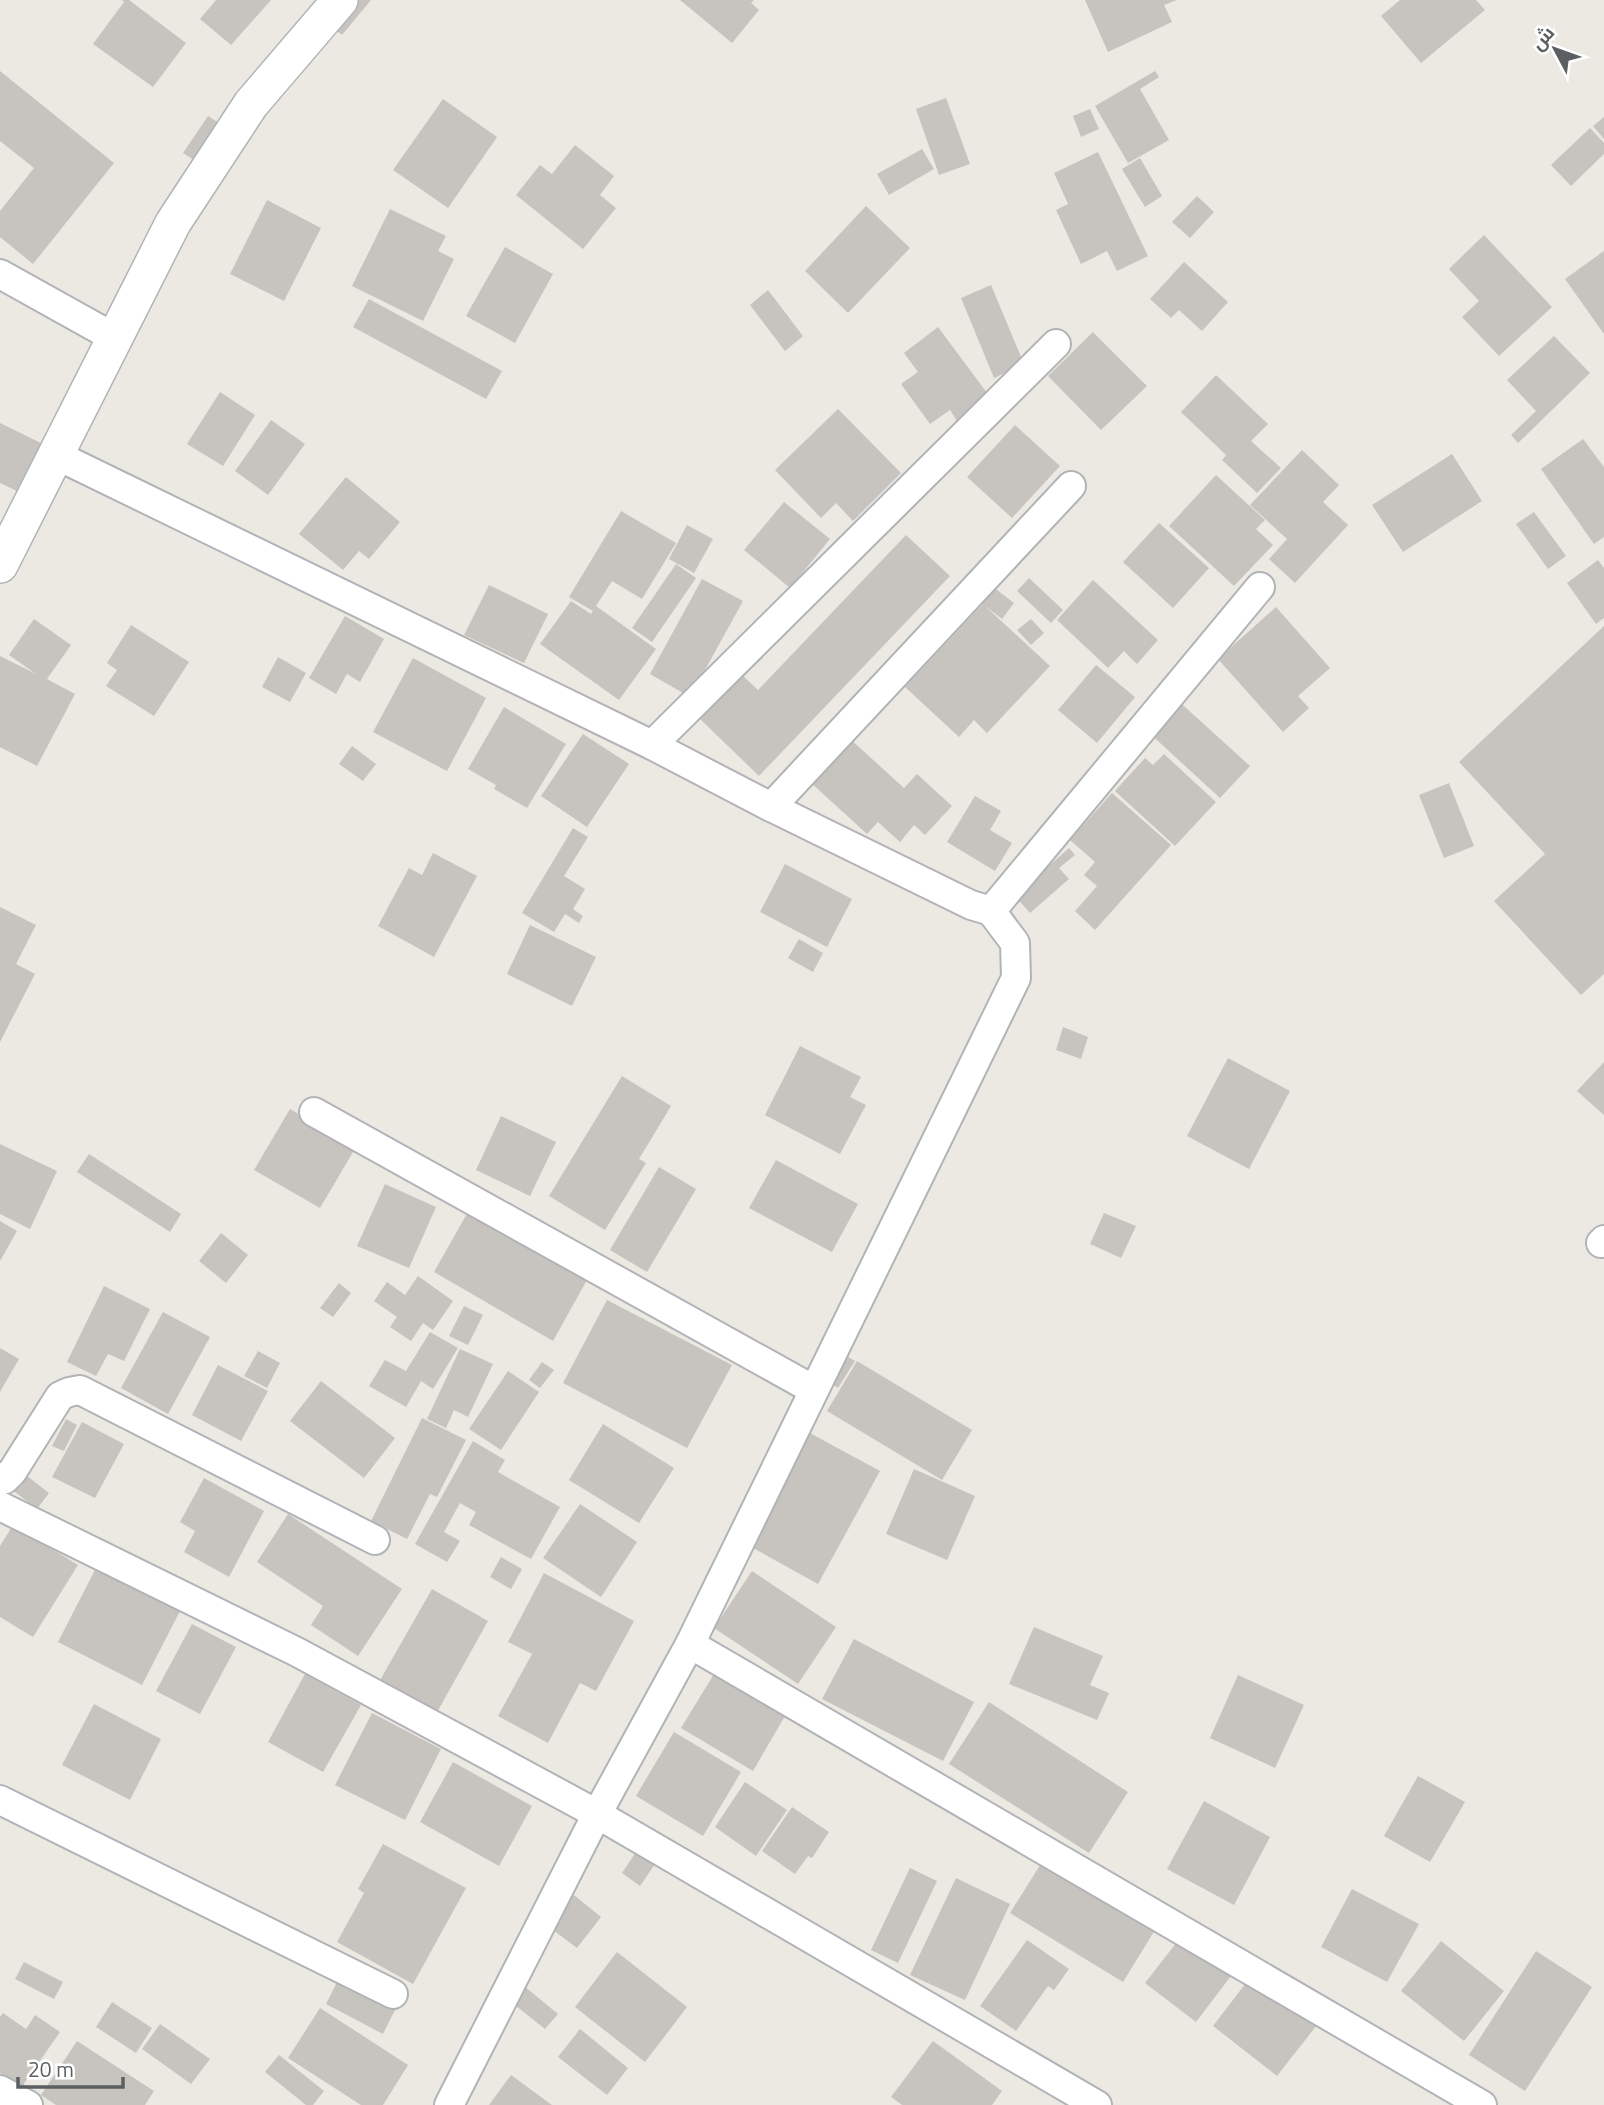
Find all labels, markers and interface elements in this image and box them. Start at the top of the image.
north arrow [1520,14,1590,84]
text: ش [1523,19,1561,56]
scale bar [18,2046,122,2090]
text: 20 m [28,2053,74,2085]

